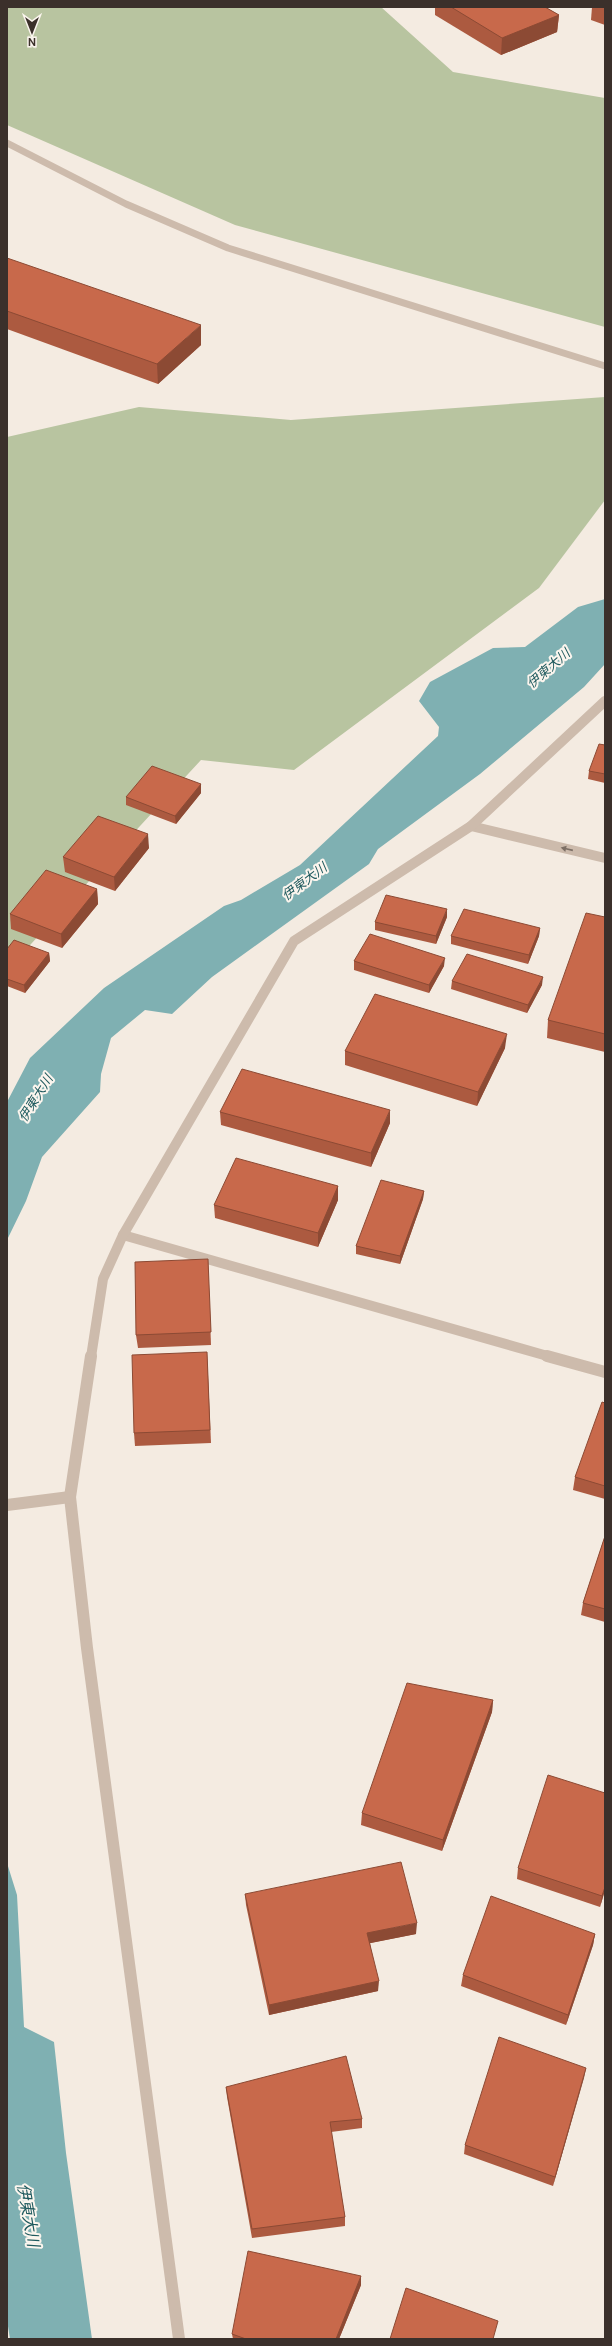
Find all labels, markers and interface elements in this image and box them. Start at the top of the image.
north arrow [12,12,52,52]
text: N [28,35,36,49]
water label: 伊東大川 [523,644,575,692]
one-way arrow [561,846,573,852]
water label: 伊東大川 [278,858,332,904]
water label: 伊東大川 [14,1070,57,1125]
water label: 伊東大川 [13,2182,45,2250]

